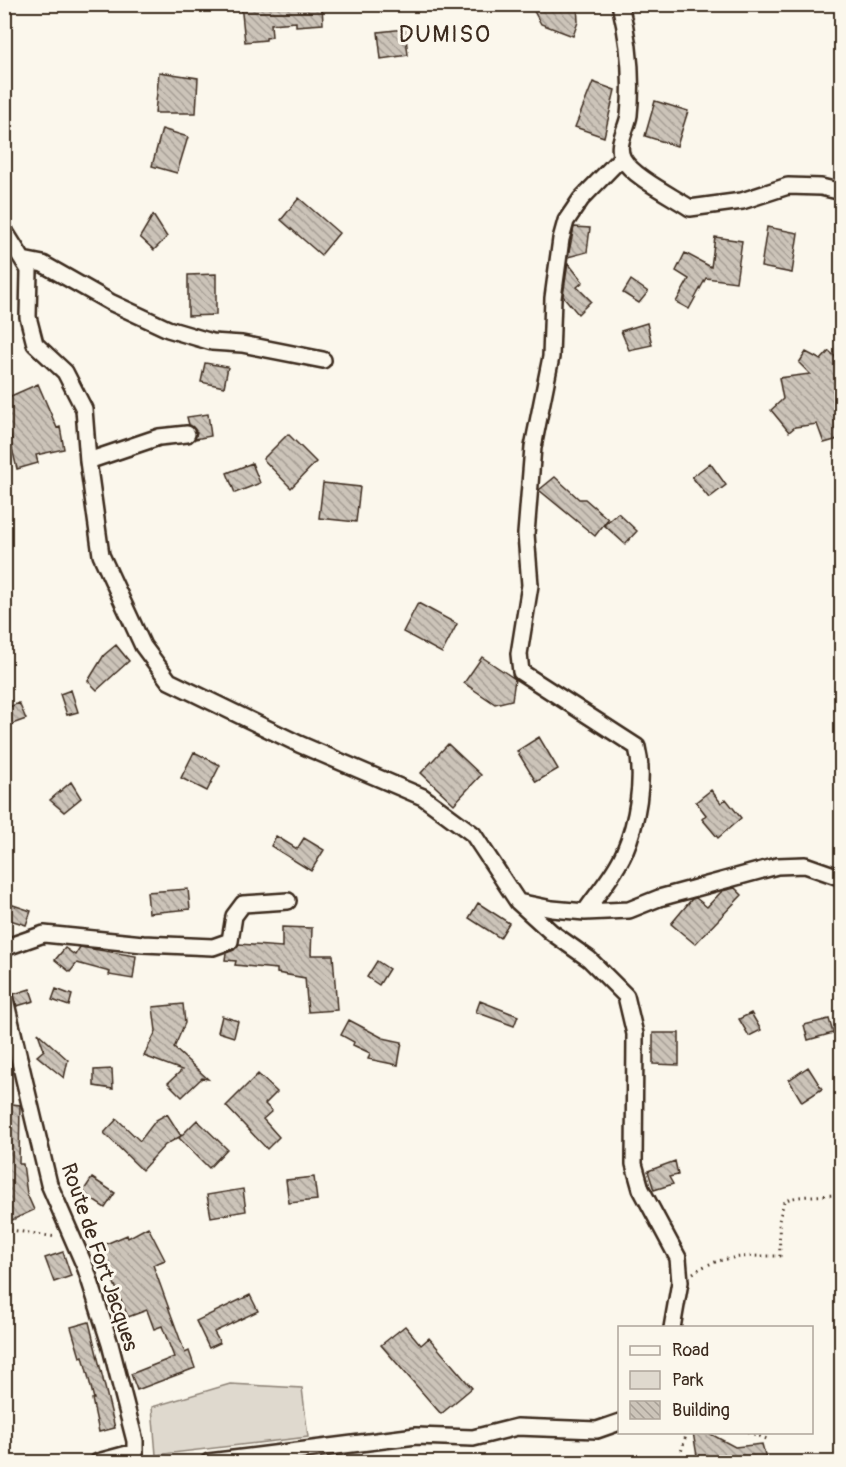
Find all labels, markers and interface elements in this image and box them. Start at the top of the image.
district label: DUMISO [398,20,492,49]
street label: Route de Fort Jacques [55,1160,145,1355]
legend [618,1326,813,1434]
text: Road [672,1339,709,1362]
text: Park [672,1369,704,1392]
text: Building [672,1399,730,1422]

